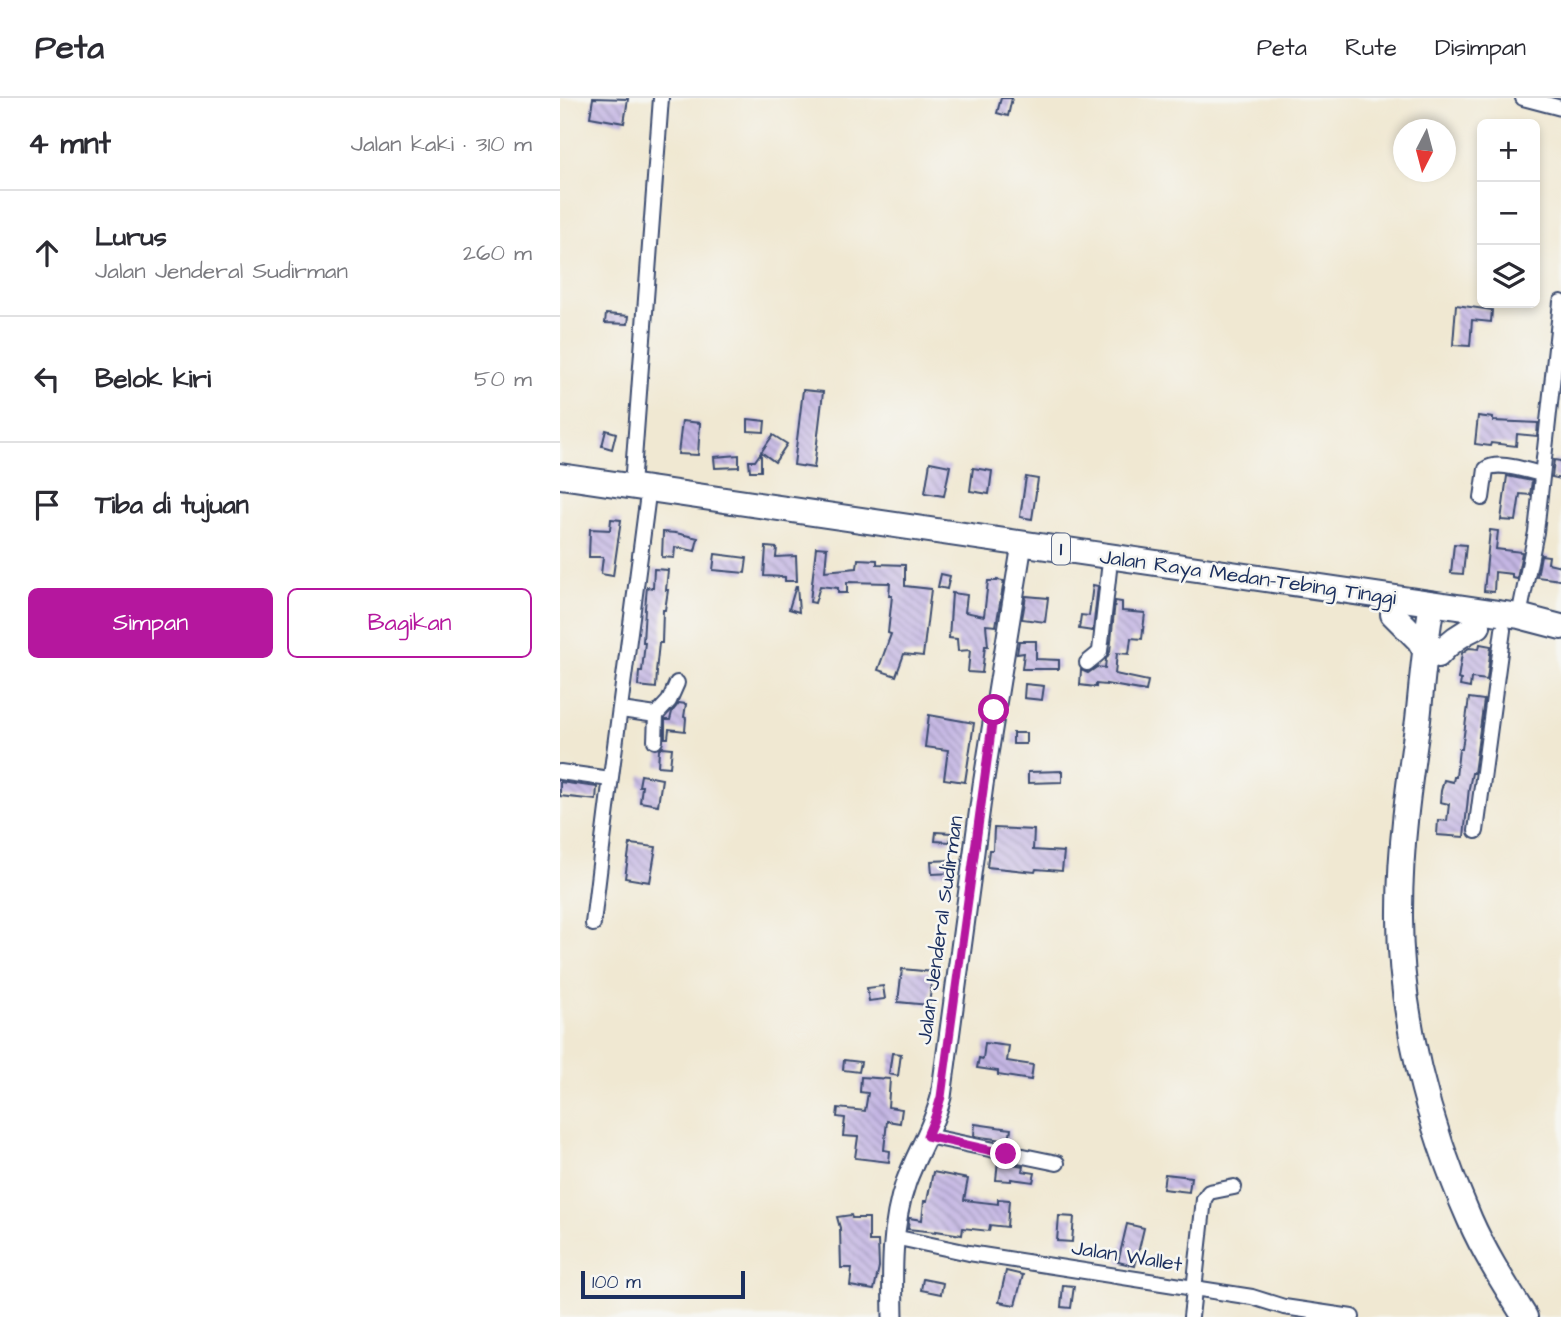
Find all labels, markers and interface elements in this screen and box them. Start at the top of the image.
text: Peta [35,25,104,71]
text: Peta [1257,31,1307,65]
text: Rute [1345,31,1397,65]
text: Disimpan [1435,31,1526,65]
north arrow [1393,119,1456,182]
map controls [1477,119,1540,308]
button: + [1477,119,1540,182]
text: 4 mnt [28,123,111,165]
text: Jalan kaki · 310 m [351,128,532,160]
button: − [1477,182,1540,245]
text: Lurus [95,219,167,255]
icon: ahead [28,234,66,272]
text: 260 m [463,237,532,269]
button: layers [1477,245,1540,308]
text: Jalan Jenderal Sudirman [95,255,348,287]
icon: left [28,360,66,398]
text: Belok kiri [95,361,211,397]
text: 50 m [474,363,532,395]
icon: arrive [28,486,66,524]
text: Tiba di tujuan [95,487,249,523]
road number: 1 [1052,534,1070,564]
street label: Jalan Raya Medan-Tebing Tinggi [1098,542,1398,614]
button: Simpan [28,588,273,658]
button: Bagikan [287,588,532,658]
route start [978,694,1009,725]
street label: Jalan Jenderal Sudirman [910,814,970,1046]
route end [990,1138,1021,1169]
street label: Jalan Wallet [1070,1233,1185,1279]
scale bar [581,1268,746,1300]
text: 100 m [592,1269,641,1296]

